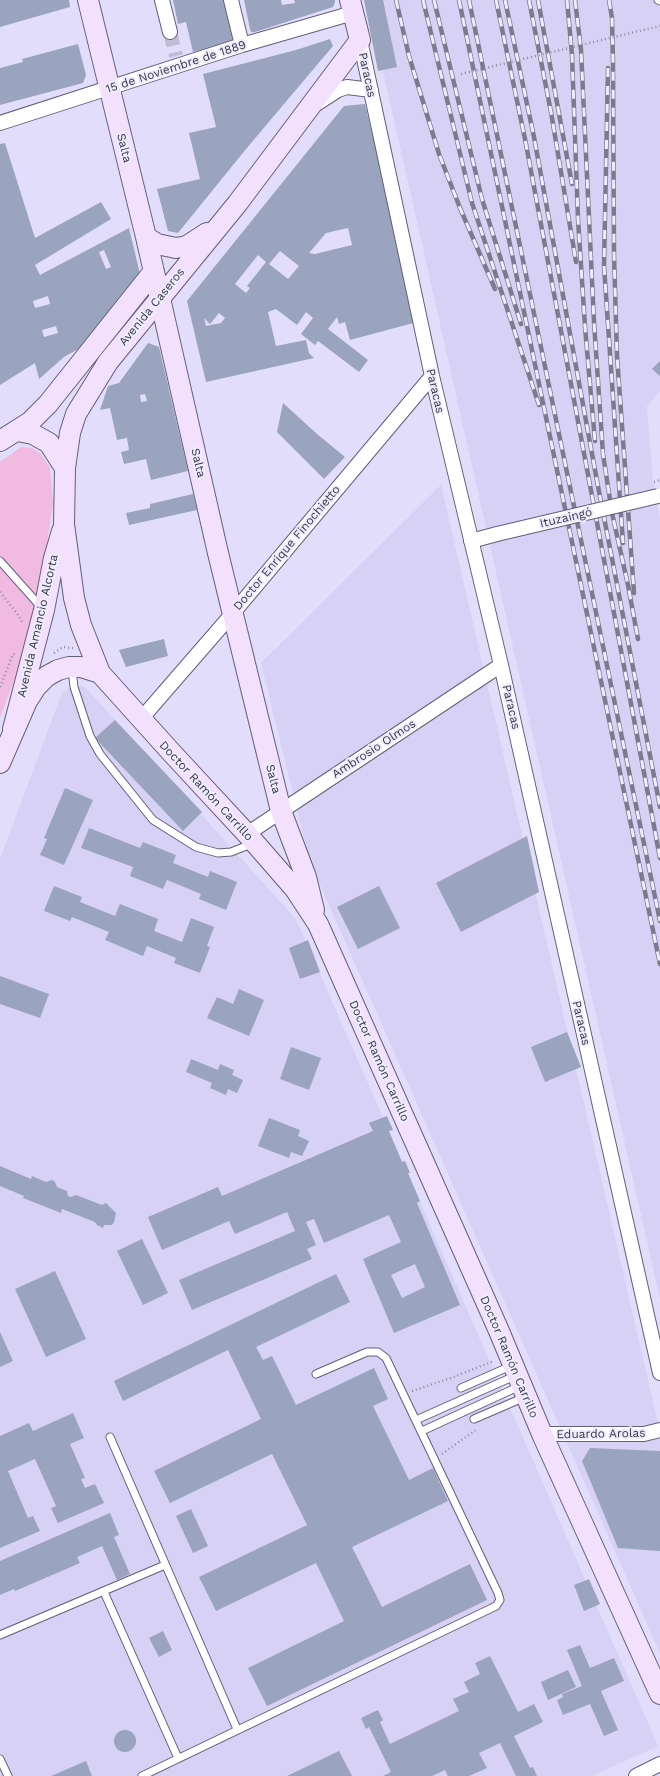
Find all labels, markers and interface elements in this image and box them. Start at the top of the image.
street label: 15 de Noviembre de 1889 [104,37,248,97]
street label: Paracas [355,51,379,99]
street label: Salta [113,132,135,164]
street label: Avenida Caseros [116,265,188,349]
street label: Paracas [423,367,447,415]
street label: Salta [188,447,208,479]
street label: Doctor Enrique Finochietto [231,483,343,613]
street label: Ituzaingó [538,505,594,531]
street label: Avenida Amancio Alcorta [15,553,61,699]
street label: Paracas [499,683,523,731]
street label: Ambrosio Olmos [329,716,419,782]
street label: Doctor Ramón Carrillo [156,738,256,844]
street label: Salta [262,763,284,795]
street label: Doctor Ramón Carrillo [346,998,412,1124]
street label: Paracas [569,999,593,1047]
street label: Doctor Ramón Carrillo [477,1294,541,1420]
street label: Eduardo Arolas [556,1426,646,1442]

